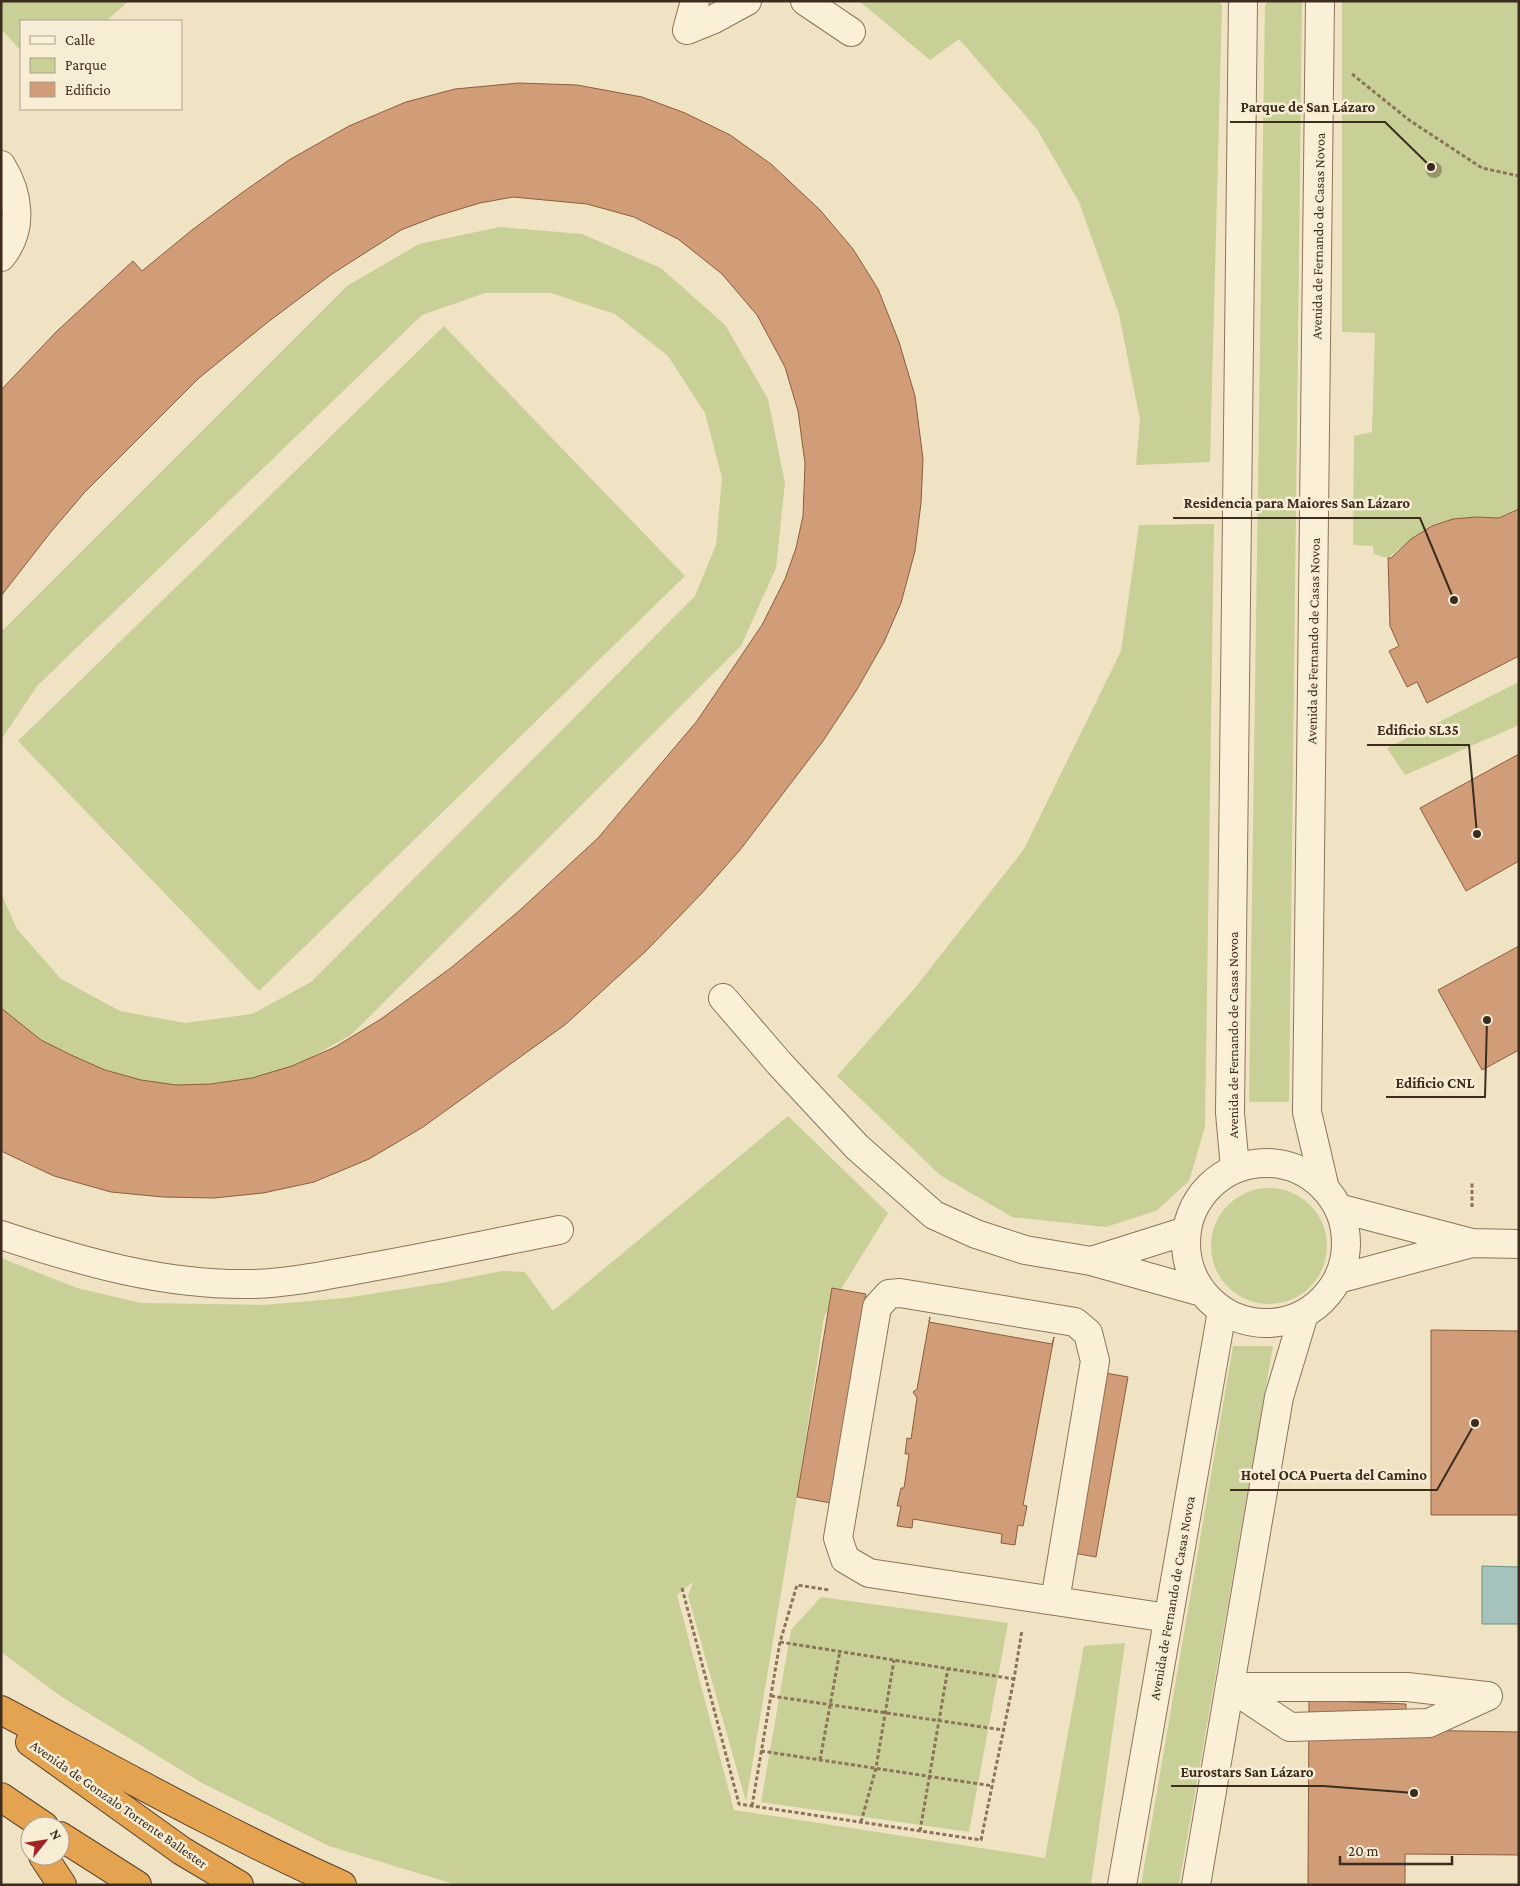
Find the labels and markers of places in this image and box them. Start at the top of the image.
callout: Parque de San Lázaro [1230,92,1385,122]
callout: Residencia para Maiores San Lázaro [1173,488,1420,518]
callout: Edificio SL35 [1367,715,1469,745]
callout: Edificio CNL [1386,1067,1485,1097]
callout: Hotel OCA Puerta del Camino [1230,1460,1437,1490]
callout: Eurostars San Lázaro [1171,1756,1324,1786]

